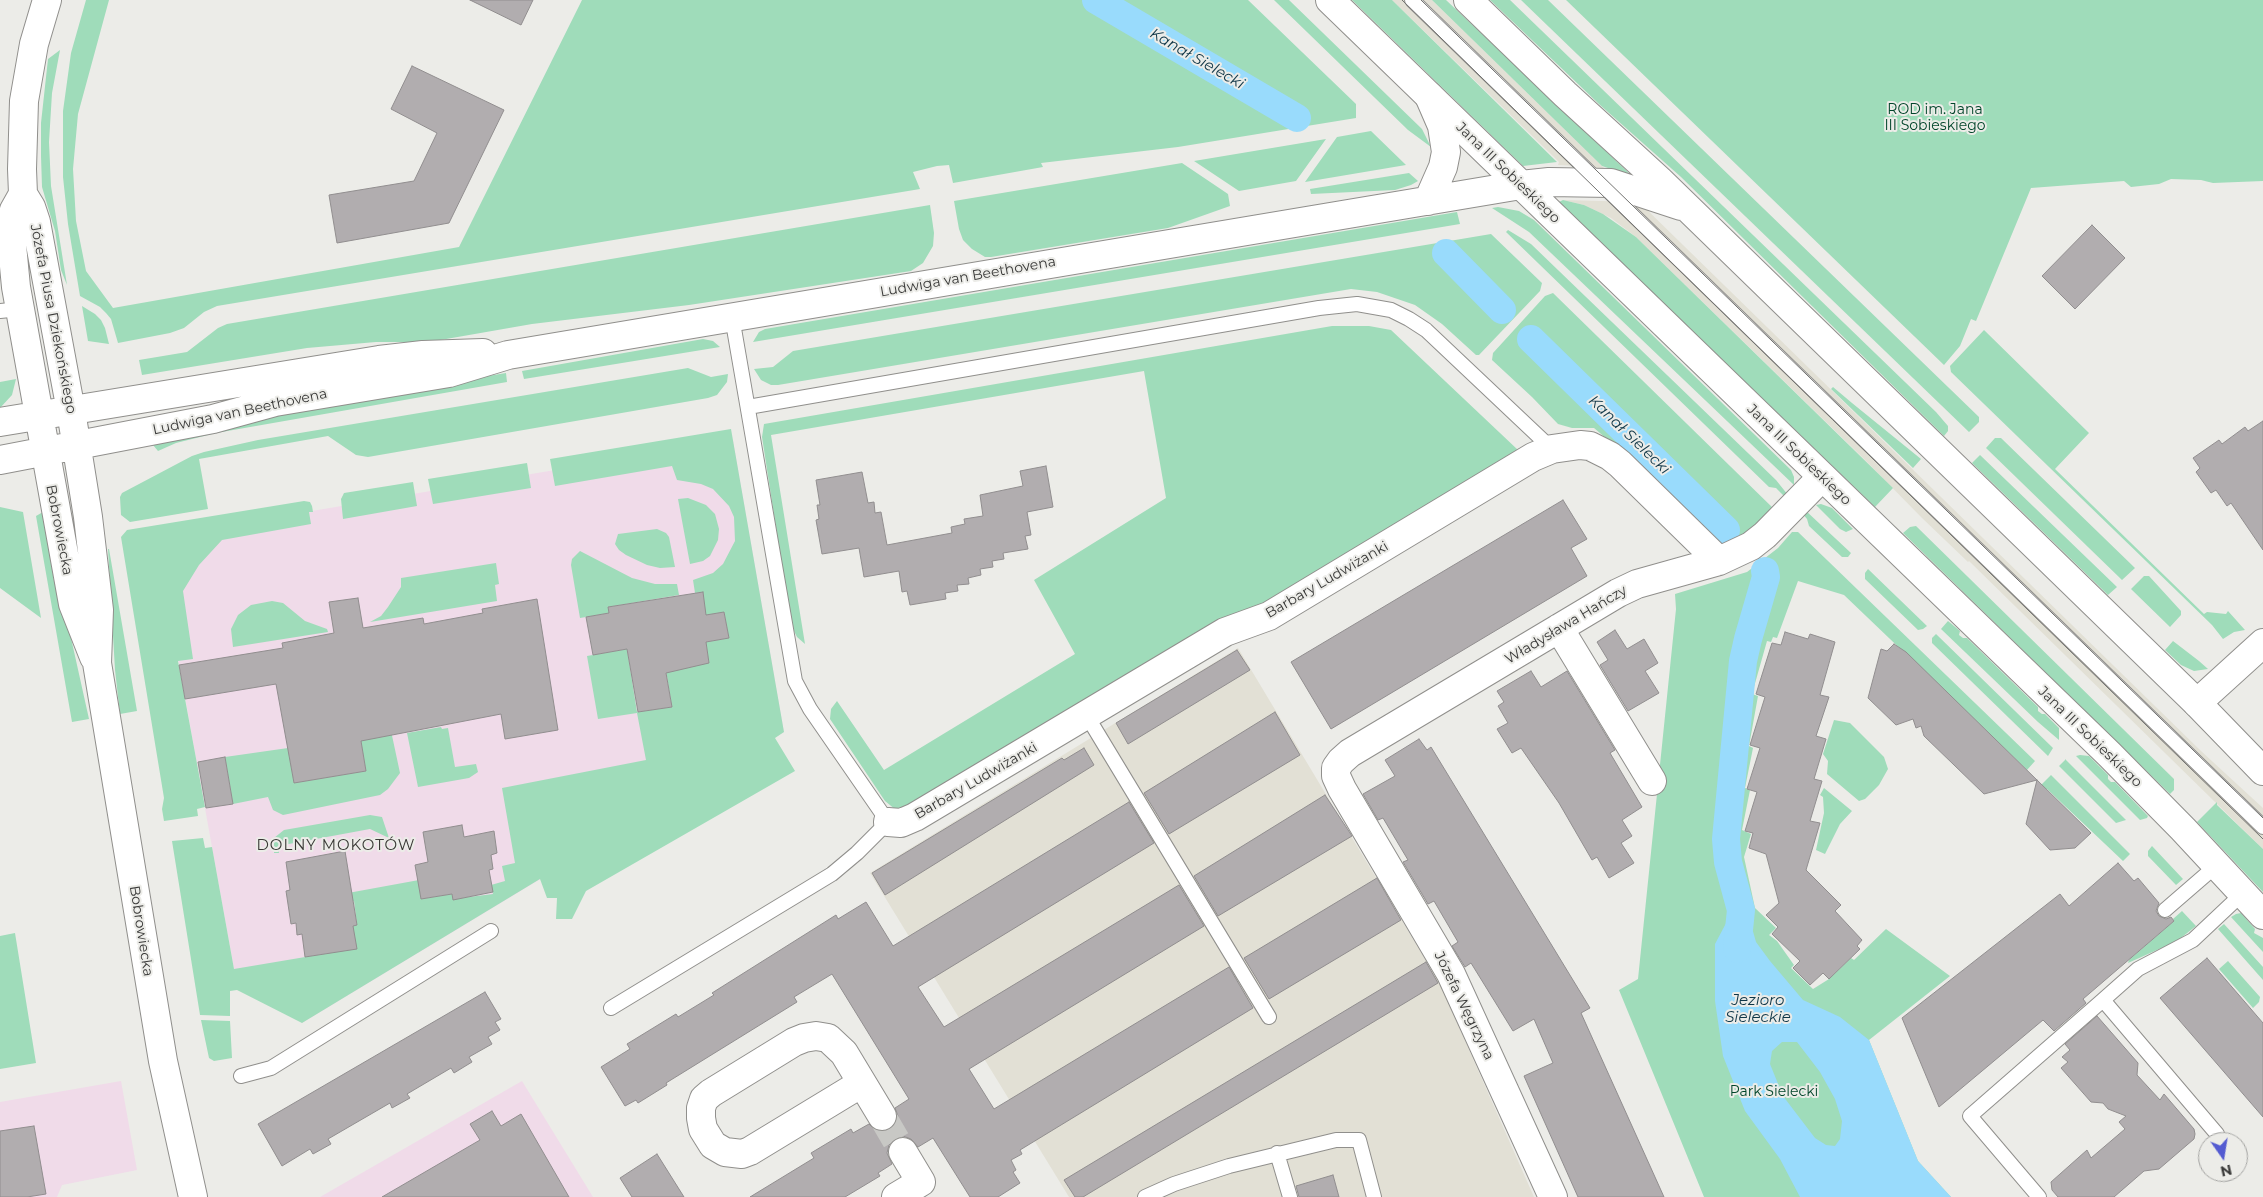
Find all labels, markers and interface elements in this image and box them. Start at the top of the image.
water label: Kanał Sielecki [1147,25,1247,93]
park label: ROD im. Jana III Sobieskiego [1884,102,1986,134]
street label: Jana III Sobieskiego [1453,119,1563,227]
street label: Józefa Piusa Dziekońskiego [26,223,80,415]
street label: Ludwiga van Beethovena [879,253,1057,301]
street label: Ludwiga van Beethovena [151,385,329,439]
water label: Kanał Sielecki [1585,392,1673,478]
street label: Jana III Sobieskiego [1744,401,1854,509]
street label: Bobrowiecka [42,483,76,577]
street label: Barbary Ludwiżanki [1263,538,1391,622]
street label: Władysława Hańczy [1502,582,1630,668]
street label: Jana III Sobieskiego [2035,683,2145,791]
street label: Barbary Ludwiżanki [912,739,1040,823]
district label: DOLNY MOKOTÓW [255,837,417,855]
street label: Bobrowiecka [126,884,156,978]
street label: Józefa Węgrzyna [1431,949,1497,1063]
water label: Jezioro Sieleckie [1725,992,1791,1027]
park label: Park Sielecki [1730,1084,1818,1100]
north arrow [2198,1132,2248,1182]
text: N [2219,1161,2234,1181]

